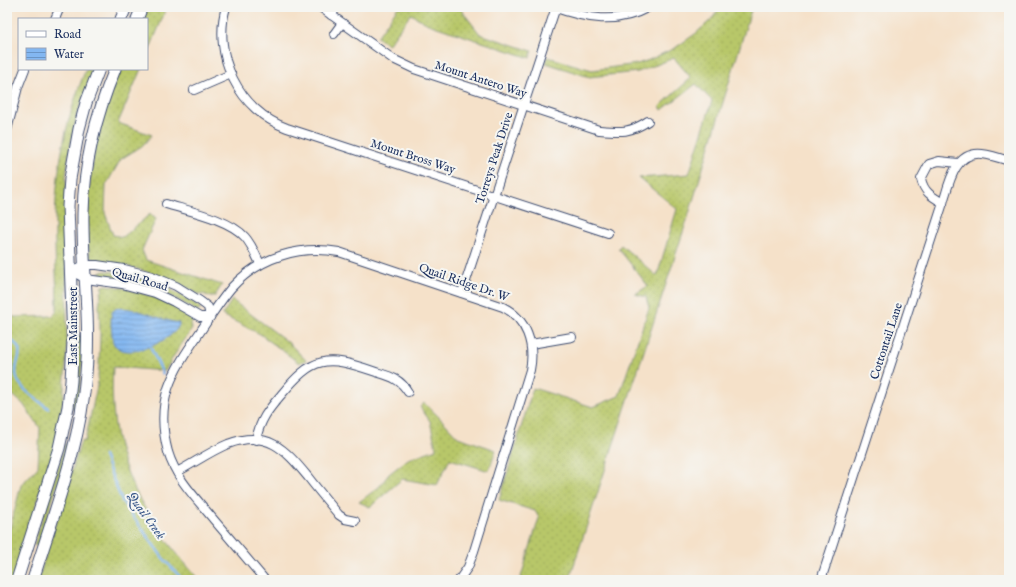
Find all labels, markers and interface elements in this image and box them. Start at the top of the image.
legend [18,18,148,70]
text: Road [54,27,82,42]
text: Water [54,47,85,62]
street label: Mount Antero Way [433,57,529,101]
street label: Torreys Peak Drive [473,110,517,206]
street label: Mount Bross Way [368,136,457,177]
street label: Quail Ridge Dr. W [417,260,511,305]
street label: Quail Road [110,264,170,295]
street label: East Mainstreet [66,287,81,365]
street label: Cottontail Lane [867,300,906,382]
water label: Quail Creek [123,489,169,544]

